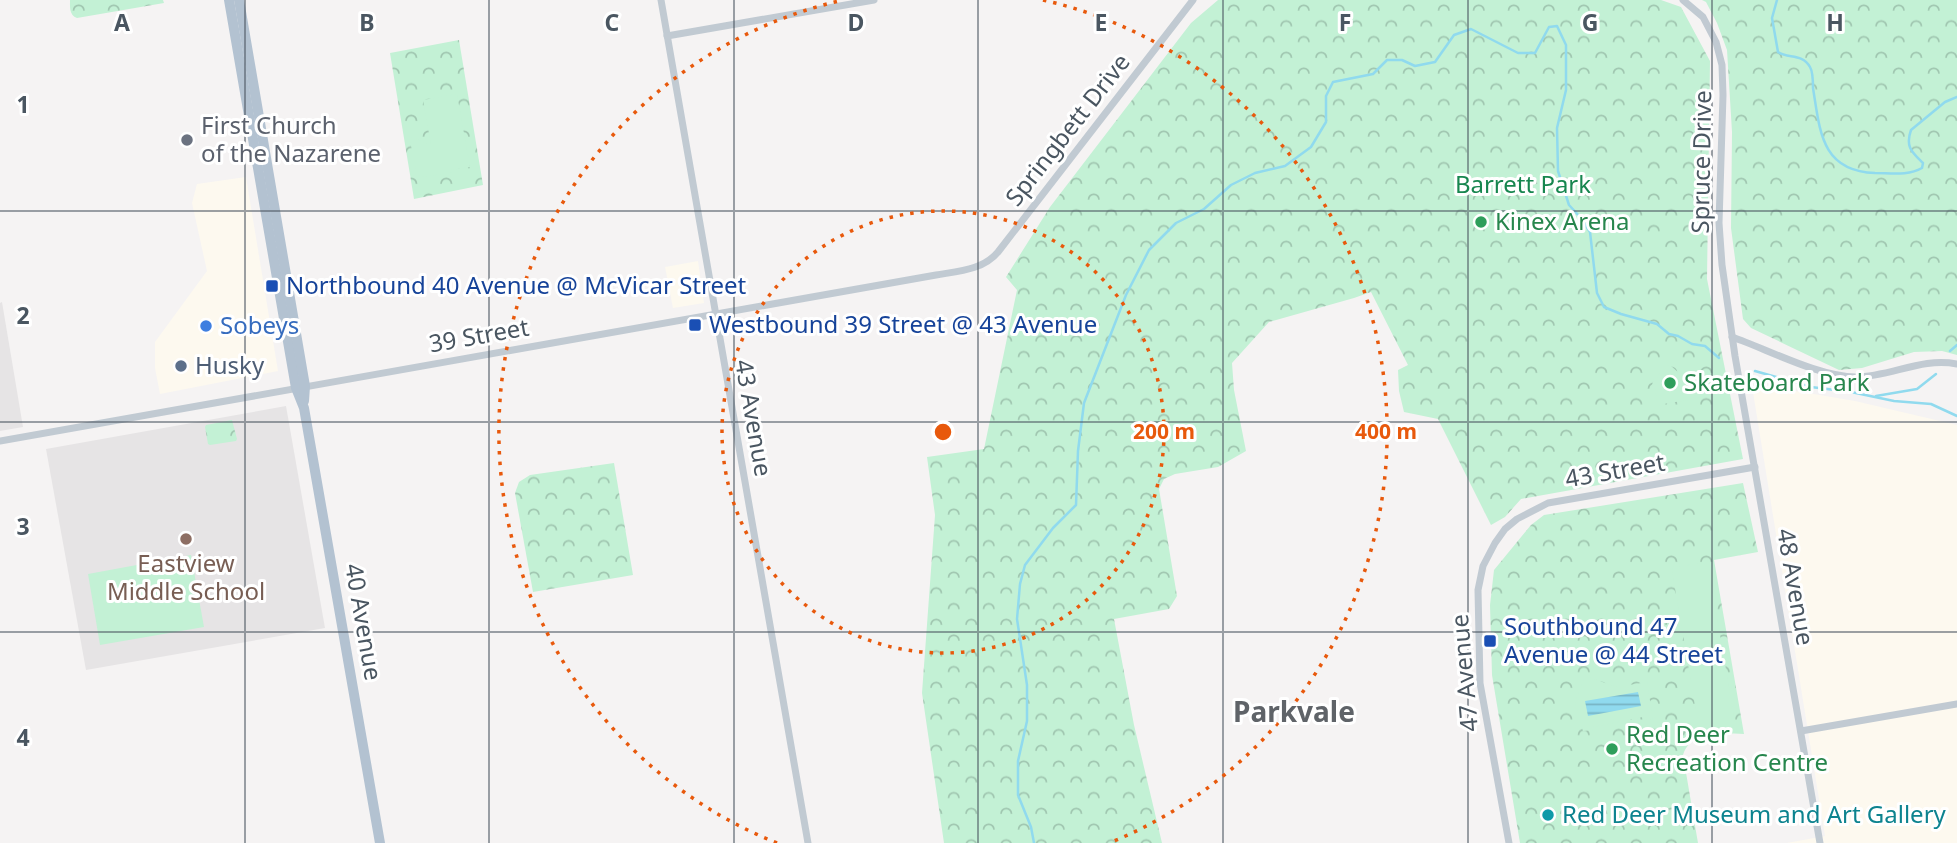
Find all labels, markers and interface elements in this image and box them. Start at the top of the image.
text: A [114,6,130,38]
text: B [359,6,375,38]
text: C [605,6,620,38]
text: D [848,6,864,38]
text: E [1095,6,1107,38]
text: F [1339,6,1351,38]
text: G [1582,6,1598,38]
text: H [1826,6,1844,38]
street label: Springbett Drive [997,46,1137,212]
text: 1 [16,88,30,120]
street label: Spruce Drive [1683,90,1718,234]
place label: First Church of the Nazarene [201,108,381,169]
marker: First Church of the Nazarene [179,132,195,148]
park label: Barrett Park [1455,167,1591,200]
place label: Kinex Arena [1495,204,1629,237]
marker: Kinex Arena [1473,214,1489,230]
place label: Northbound 40 Avenue @ McVicar Street [286,268,746,301]
marker: Northbound 40 Avenue @ McVicar Street [264,278,280,294]
text: 2 [16,299,30,331]
place label: Westbound 39 Street @ 43 Avenue [709,307,1097,340]
place label: Sobeys [220,308,299,341]
street label: 39 Street [426,309,532,360]
marker: Westbound 39 Street @ 43 Avenue [687,317,703,333]
marker: Sobeys [198,318,214,334]
place label: Husky [195,348,265,381]
street label: 43 Avenue [728,357,781,479]
marker: Husky [173,358,189,374]
place label: Skateboard Park [1684,365,1870,398]
marker: Skateboard Park [1662,375,1678,391]
text: 200 m [1133,417,1195,445]
text: 400 m [1355,417,1417,445]
centre of rings [931,420,955,444]
street label: 43 Street [1562,444,1668,495]
text: 3 [16,510,30,542]
street label: 48 Avenue [1770,526,1823,648]
marker: Eastview Middle School [178,531,194,547]
place label: Eastview Middle School [107,546,265,607]
street label: 40 Avenue [338,561,391,683]
place label: Southbound 47 Avenue @ 44 Street [1504,609,1723,670]
street label: 47 Avenue [1442,613,1485,733]
marker: Southbound 47 Avenue @ 44 Street [1482,633,1498,649]
district label: Parkvale [1233,692,1355,730]
place label: Red Deer Recreation Centre [1626,717,1828,778]
text: 4 [16,721,30,753]
marker: Red Deer Recreation Centre [1604,741,1620,757]
place label: Red Deer Museum and Art Gallery [1562,797,1947,830]
marker: Red Deer Museum and Art Gallery [1540,807,1556,823]

